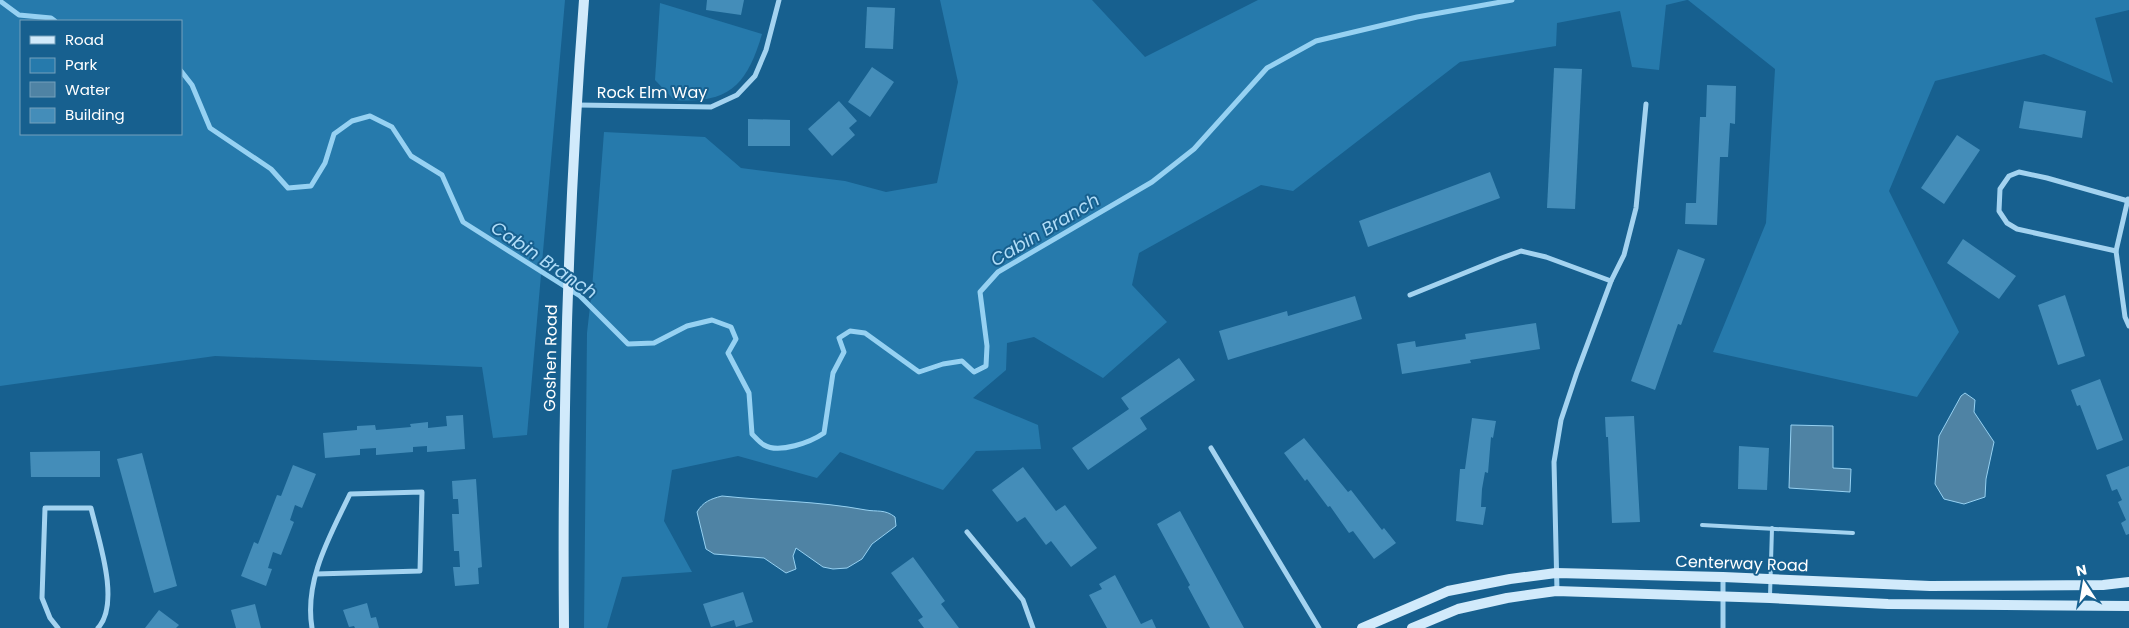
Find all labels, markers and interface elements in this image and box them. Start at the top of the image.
legend [20,20,182,135]
text: Road [65,29,104,50]
text: Park [65,54,97,75]
text: Water [65,79,111,100]
street label: Rock Elm Way [597,81,707,104]
text: Building [65,104,125,125]
water label: Cabin Branch [985,187,1104,272]
water label: Cabin Branch [486,215,602,304]
street label: Goshen Road [538,304,563,412]
street label: Centerway Road [1675,550,1809,577]
north arrow [2059,558,2109,608]
text: N [2074,559,2089,581]

